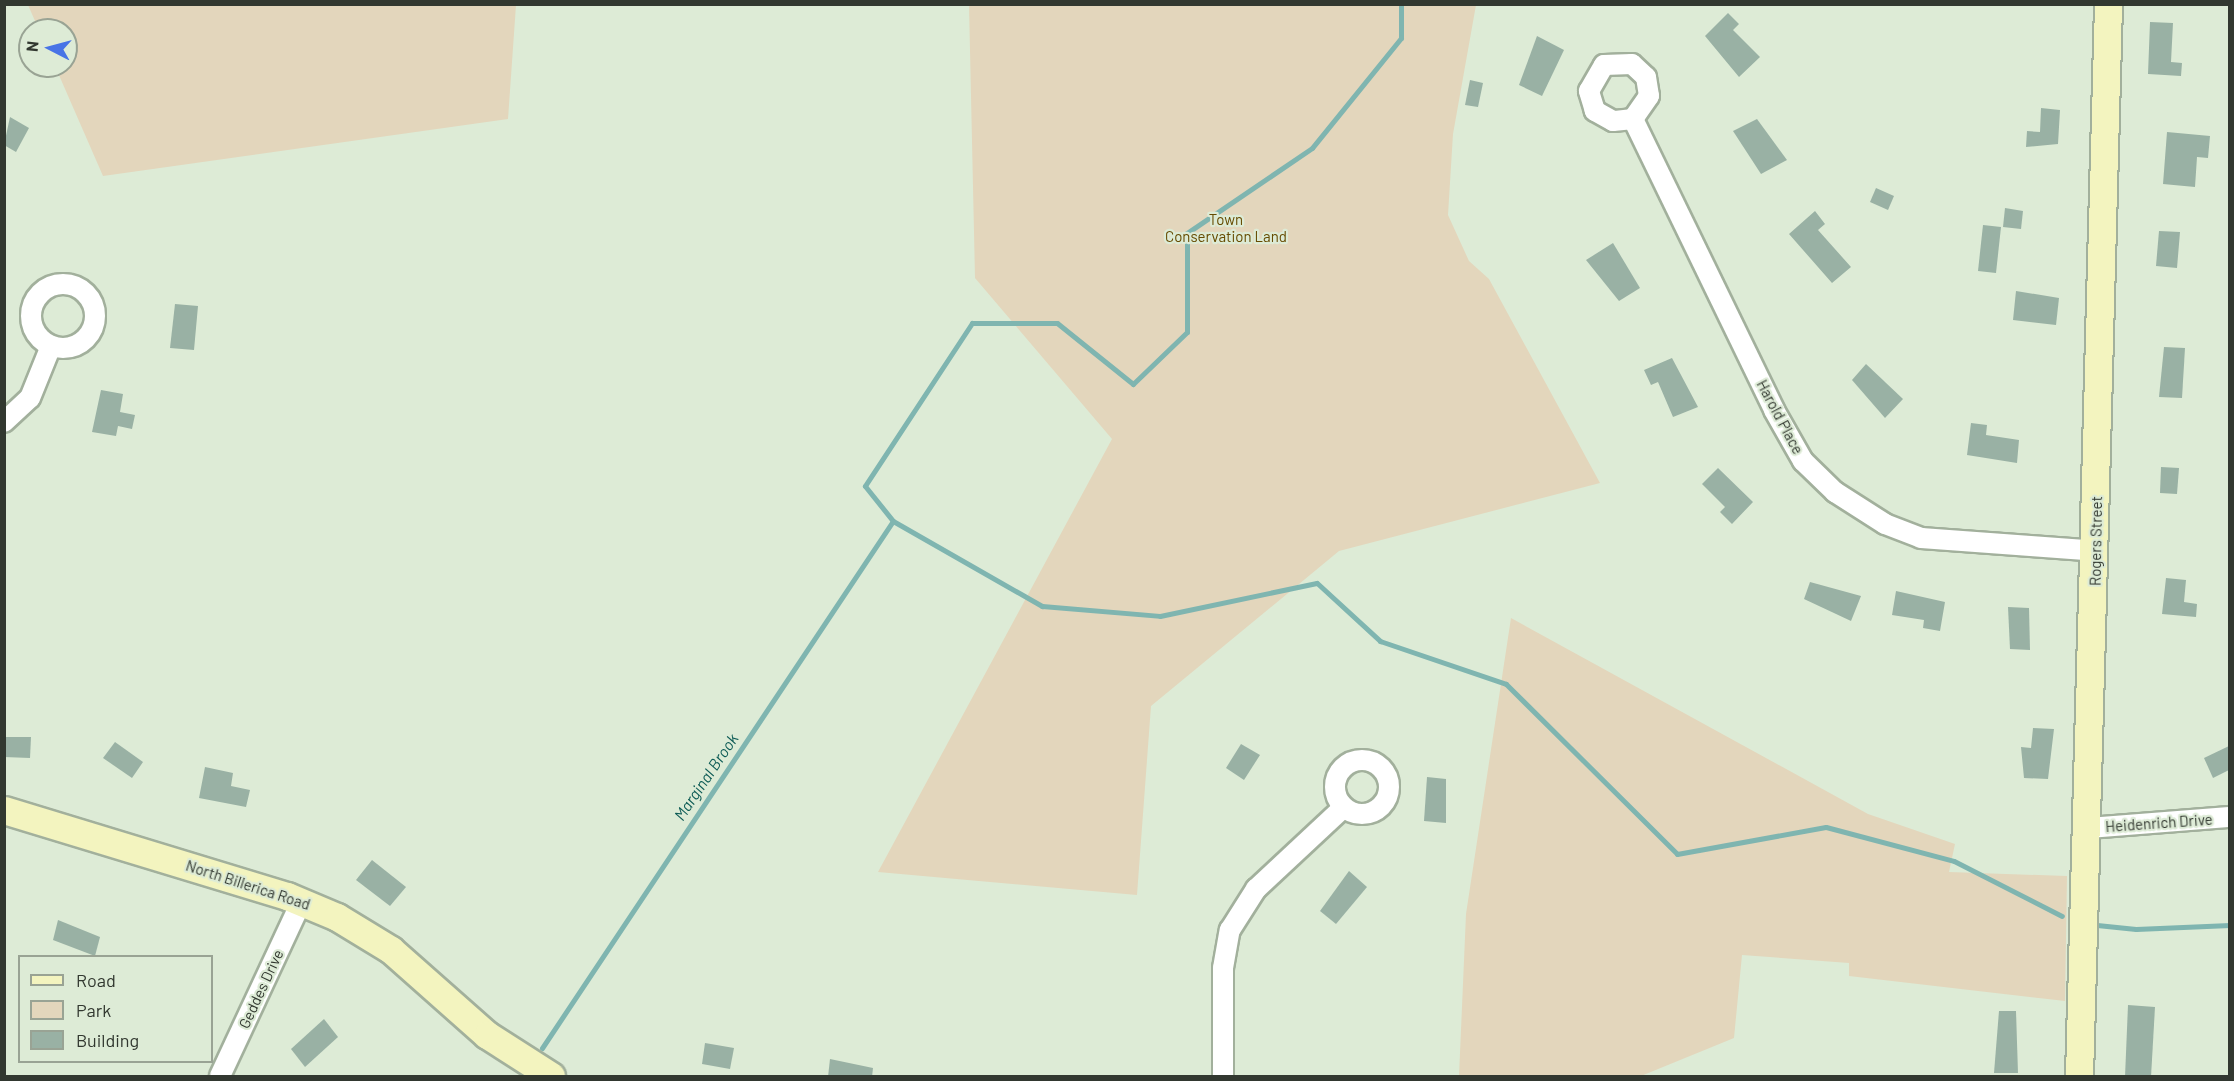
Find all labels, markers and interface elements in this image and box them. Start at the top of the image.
north arrow [18,18,78,78]
text: N [22,40,42,53]
park label: Town Conservation Land [1165,210,1287,245]
street label: Harold Place [1753,377,1807,457]
street label: Rogers Street [2086,496,2106,586]
water label: Marginal Brook [670,730,742,824]
street label: Heidenrich Drive [2105,810,2213,836]
street label: North Billerica Road [184,856,312,914]
street label: Geddes Drive [235,947,287,1031]
legend [18,955,213,1063]
text: Road [76,969,116,991]
text: Park [76,999,111,1021]
text: Building [76,1029,139,1051]

